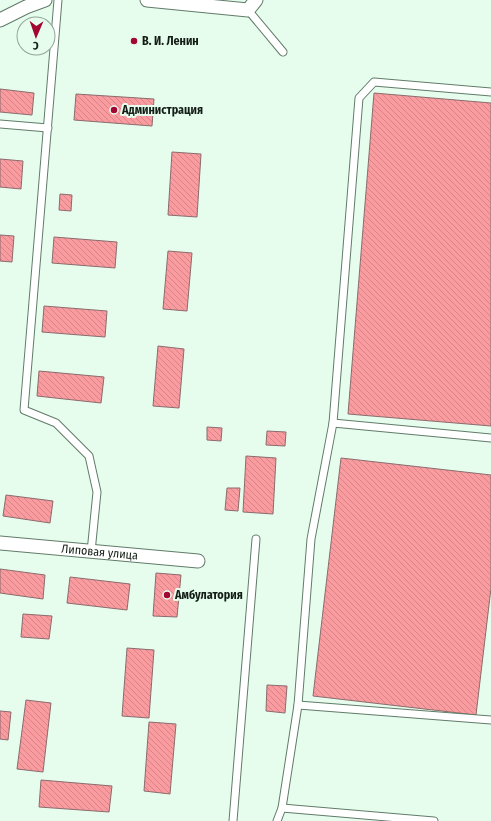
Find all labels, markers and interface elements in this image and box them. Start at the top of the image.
north arrow [16,16,56,56]
place label: В. И. Ленин [142,34,199,48]
marker: В. И. Ленин [129,36,139,46]
text: С [32,39,39,52]
place label: Администрация [121,103,203,117]
marker: Администрация [109,105,119,115]
street label: Липовая улица [61,542,139,563]
place label: Амбулатория [174,588,243,602]
marker: Амбулатория [162,590,172,600]

